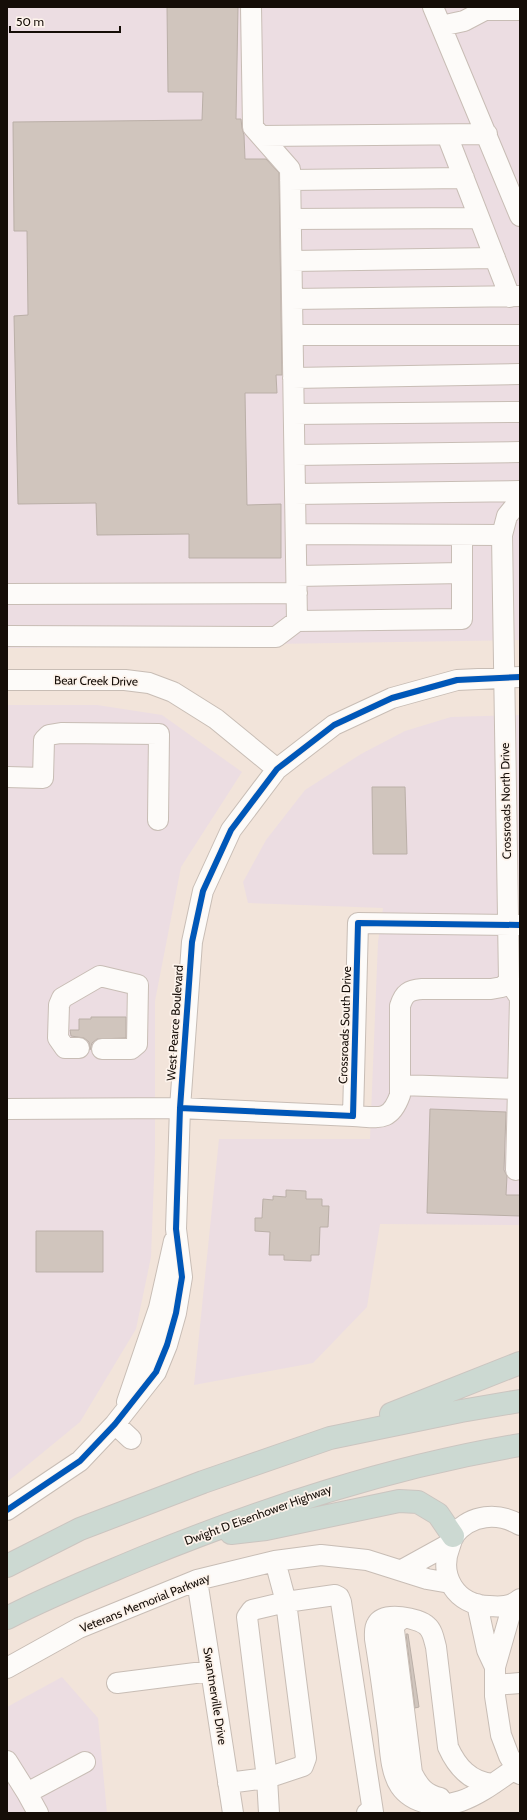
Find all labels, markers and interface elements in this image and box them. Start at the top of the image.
scale bar [10,8,120,34]
text: 50 m [16,14,44,29]
street label: Bear Creek Drive [54,672,138,689]
street label: Crossroads North Drive [497,743,514,859]
street label: West Pearce Boulevard [163,965,186,1081]
street label: Crossroads South Drive [335,966,354,1084]
street label: Dwight D Eisenhower Highway [182,1481,334,1548]
street label: Veterans Memorial Parkway [78,1570,212,1636]
street label: Swantnerville Drive [200,1646,231,1746]

